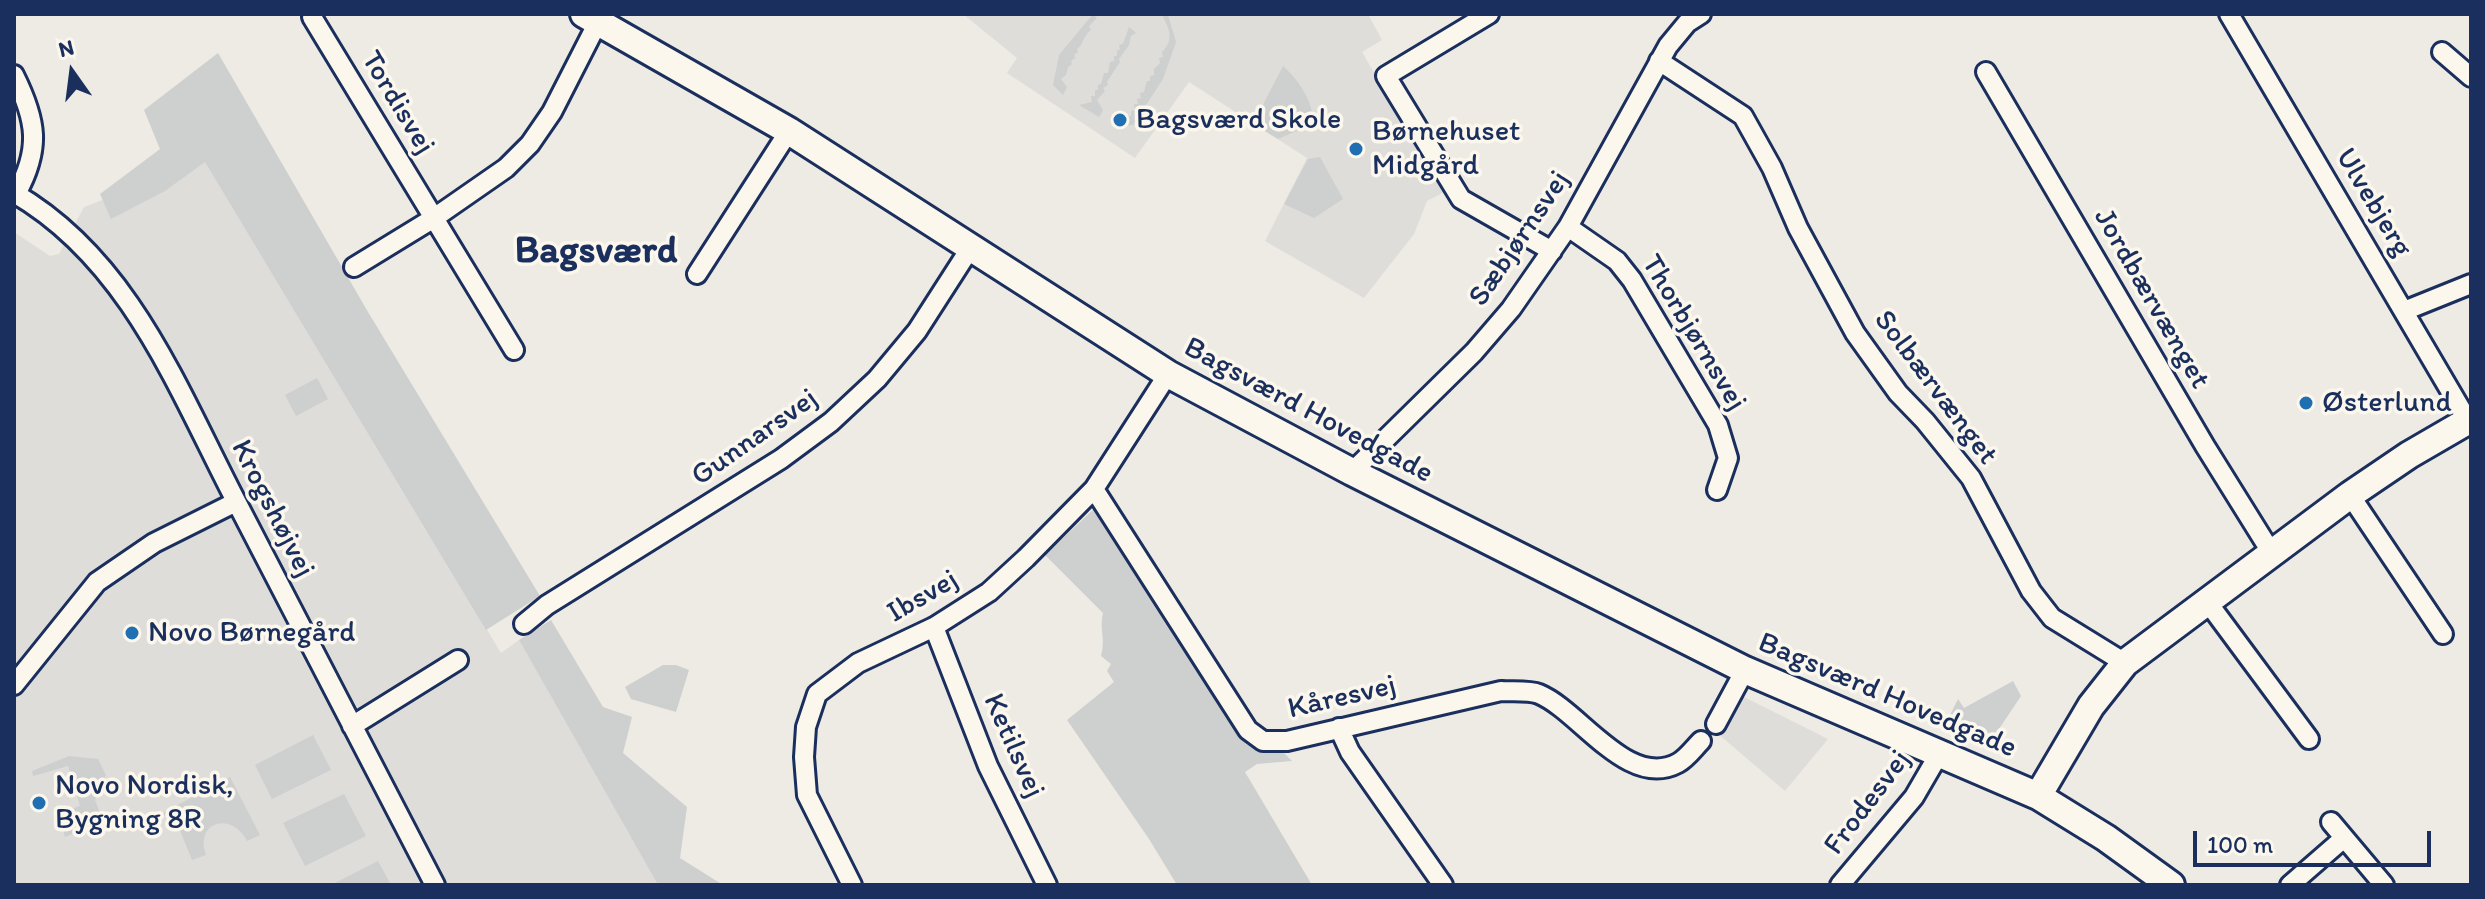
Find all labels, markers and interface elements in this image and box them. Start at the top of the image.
north arrow [32,32,112,112]
text: N [56,33,77,63]
street label: Tordisvej [352,45,442,161]
place label: Bagsværd Skole [1136,102,1341,138]
marker: Bagsværd Skole [1111,111,1129,129]
place label: Børnehuset Midgård [1372,114,1520,184]
marker: Børnehuset Midgård [1347,140,1365,158]
street label: Ulvebjerg [2327,142,2419,264]
street label: Sæbjørnsvej [1462,164,1578,314]
street label: Jordbærvænget [2085,202,2217,396]
district label: Bagsværd [515,229,677,275]
street label: Thorbjørnsvej [1632,249,1754,417]
street label: Solbærvænget [1865,304,2005,472]
street label: Bagsværd Hovedgade [1177,330,1439,492]
street label: Gunnarsvej [685,381,825,495]
place label: Østerlund [2322,385,2452,421]
marker: Østerlund [2297,394,2315,412]
street label: Krogshøjvej [222,434,322,584]
street label: Ibsvej [881,562,965,632]
place label: Novo Børnegård [148,615,355,651]
marker: Novo Børnegård [123,624,141,642]
street label: Bagsværd Hovedgade [1752,625,2022,767]
street label: Kåresvej [1284,668,1400,728]
street label: Ketilsvej [974,688,1052,804]
street label: Frodesvej [1817,743,1919,863]
place label: Novo Nordisk, Bygning 8R [55,768,234,838]
marker: Novo Nordisk, Bygning 8R [30,794,48,812]
scale bar [2197,815,2435,865]
text: 100 m [2207,830,2273,859]

